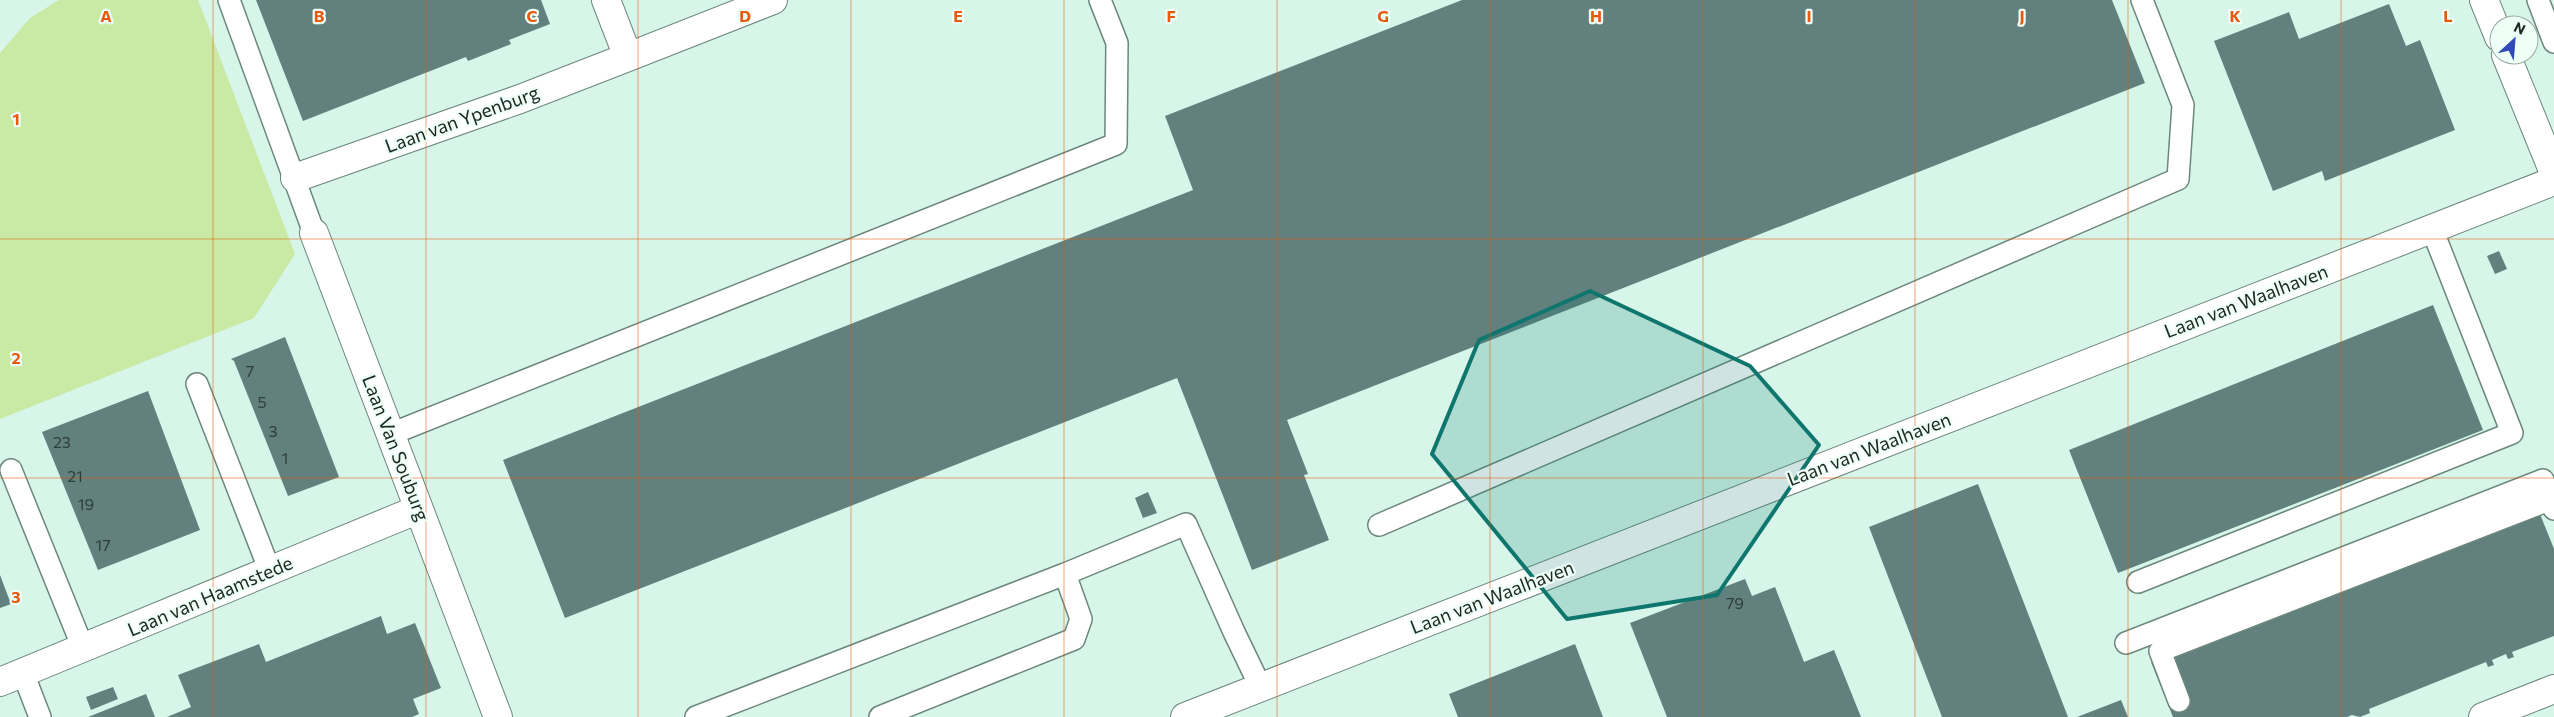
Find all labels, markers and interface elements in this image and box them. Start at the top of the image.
text: A [100,6,112,25]
text: B [314,6,325,25]
text: C [527,6,538,25]
text: D [739,6,751,25]
text: E [953,6,963,25]
text: F [1166,6,1176,25]
text: G [1377,6,1389,25]
text: H [1590,6,1602,25]
text: I [1806,6,1812,25]
text: J [2019,6,2025,25]
text: K [2229,6,2241,25]
text: L [2443,6,2453,25]
north arrow [2489,15,2539,65]
text: N [2511,18,2528,38]
street label: Laan van Ypenburg [382,80,542,157]
text: 1 [12,109,20,128]
street label: Laan van Waalhaven [2161,259,2331,342]
text: 2 [11,348,21,367]
house number: 7 [246,361,254,380]
street label: Laan Van Souburg [358,372,435,524]
house number: 5 [257,392,267,411]
street label: Laan van Waalhaven [1784,407,1954,490]
house number: 3 [268,421,278,440]
house number: 23 [53,432,71,451]
house number: 1 [282,448,288,467]
house number: 21 [67,466,83,485]
house number: 19 [78,494,94,513]
house number: 17 [95,535,111,554]
street label: Laan van Haamstede [124,550,296,641]
street label: Laan van Waalhaven [1407,555,1577,638]
text: 3 [11,587,21,606]
house number: 79 [1726,593,1744,612]

